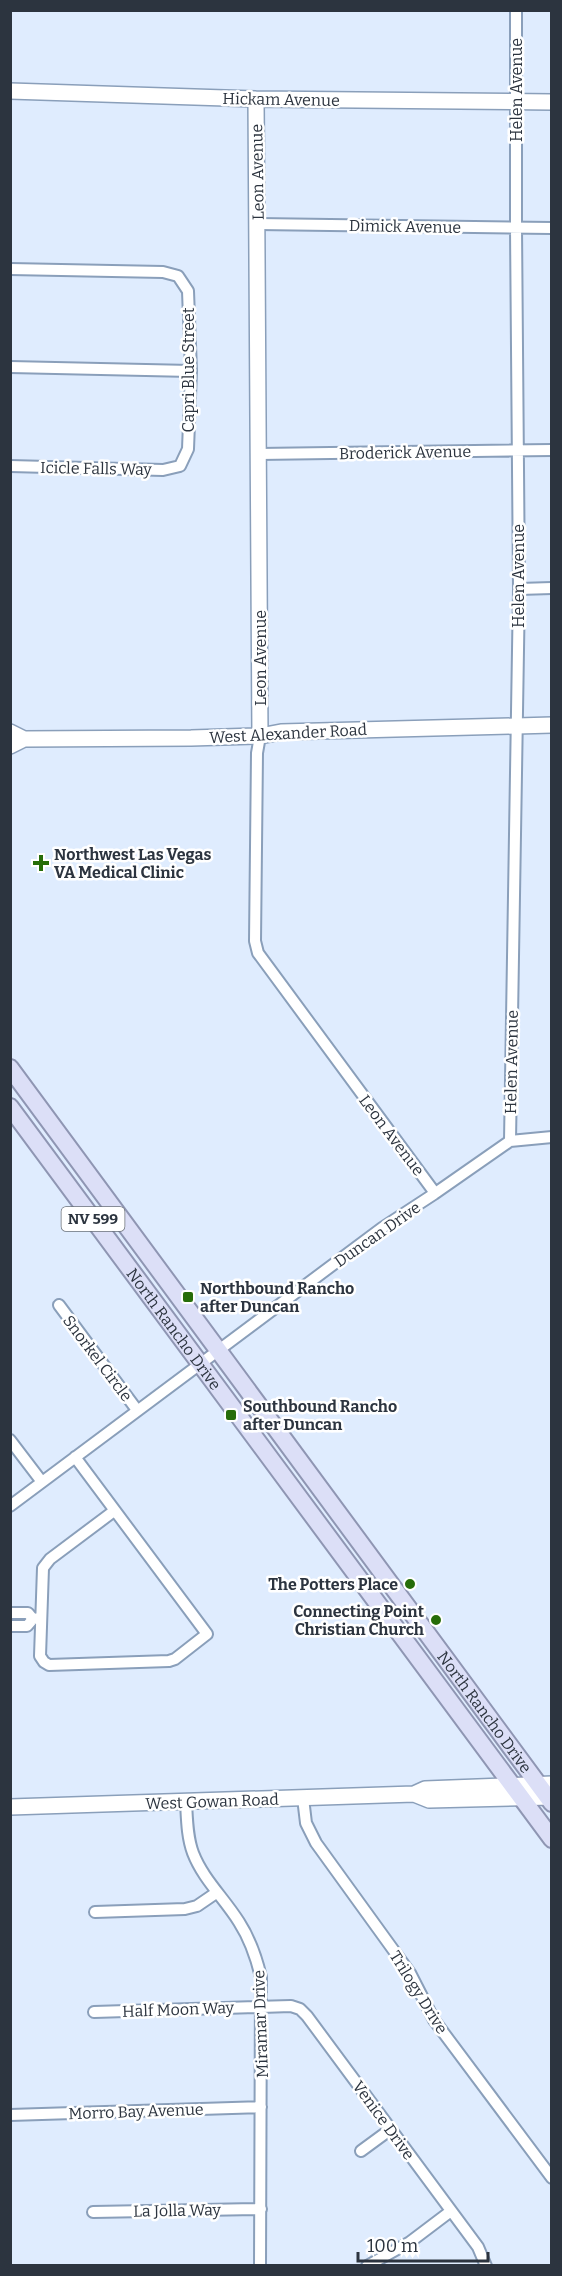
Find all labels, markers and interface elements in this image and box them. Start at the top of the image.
street label: Helen Avenue [507,38,526,142]
street label: Hickam Avenue [222,89,340,110]
street label: Leon Avenue [247,124,268,220]
street label: Dimick Avenue [349,216,461,237]
street label: Capri Blue Street [179,307,198,432]
street label: Broderick Avenue [339,442,471,463]
street label: Icicle Falls Way [40,458,153,479]
street label: Helen Avenue [509,524,528,628]
street label: Leon Avenue [251,610,270,706]
street label: West Alexander Road [209,720,368,747]
place label: Northwest Las Vegas VA Medical Clinic [54,845,212,882]
marker: Northwest Las Vegas VA Medical Clinic [32,854,50,872]
street label: Helen Avenue [501,1010,522,1114]
street label: Leon Avenue [355,1091,428,1179]
street label: Duncan Drive [331,1198,424,1271]
road number: NV 599 [62,1207,124,1231]
street label: North Rancho Drive [123,1265,225,1394]
place label: Northbound Rancho after Duncan [200,1279,354,1316]
marker: Northbound Rancho after Duncan [181,1290,195,1304]
street label: Snorkel Circle [59,1312,136,1405]
place label: Southbound Rancho after Duncan [243,1397,397,1434]
marker: Southbound Rancho after Duncan [224,1408,238,1422]
place label: The Potters Place [268,1575,398,1594]
marker: The Potters Place [403,1577,417,1591]
place label: Connecting Point Christian Church [293,1602,425,1639]
marker: Connecting Point Christian Church [429,1613,443,1627]
street label: North Rancho Drive [433,1648,535,1777]
street label: West Gowan Road [145,1790,280,1813]
street label: Trilogy Drive [386,1947,452,2037]
street label: Miramar Drive [249,1970,272,2078]
street label: Half Moon Way [122,1998,235,2021]
street label: Venice Drive [349,2077,419,2163]
street label: Morro Bay Avenue [68,2100,204,2123]
street label: La Jolla Way [133,2200,221,2221]
scale bar [358,2225,488,2263]
text: 100 m [367,2235,418,2257]

